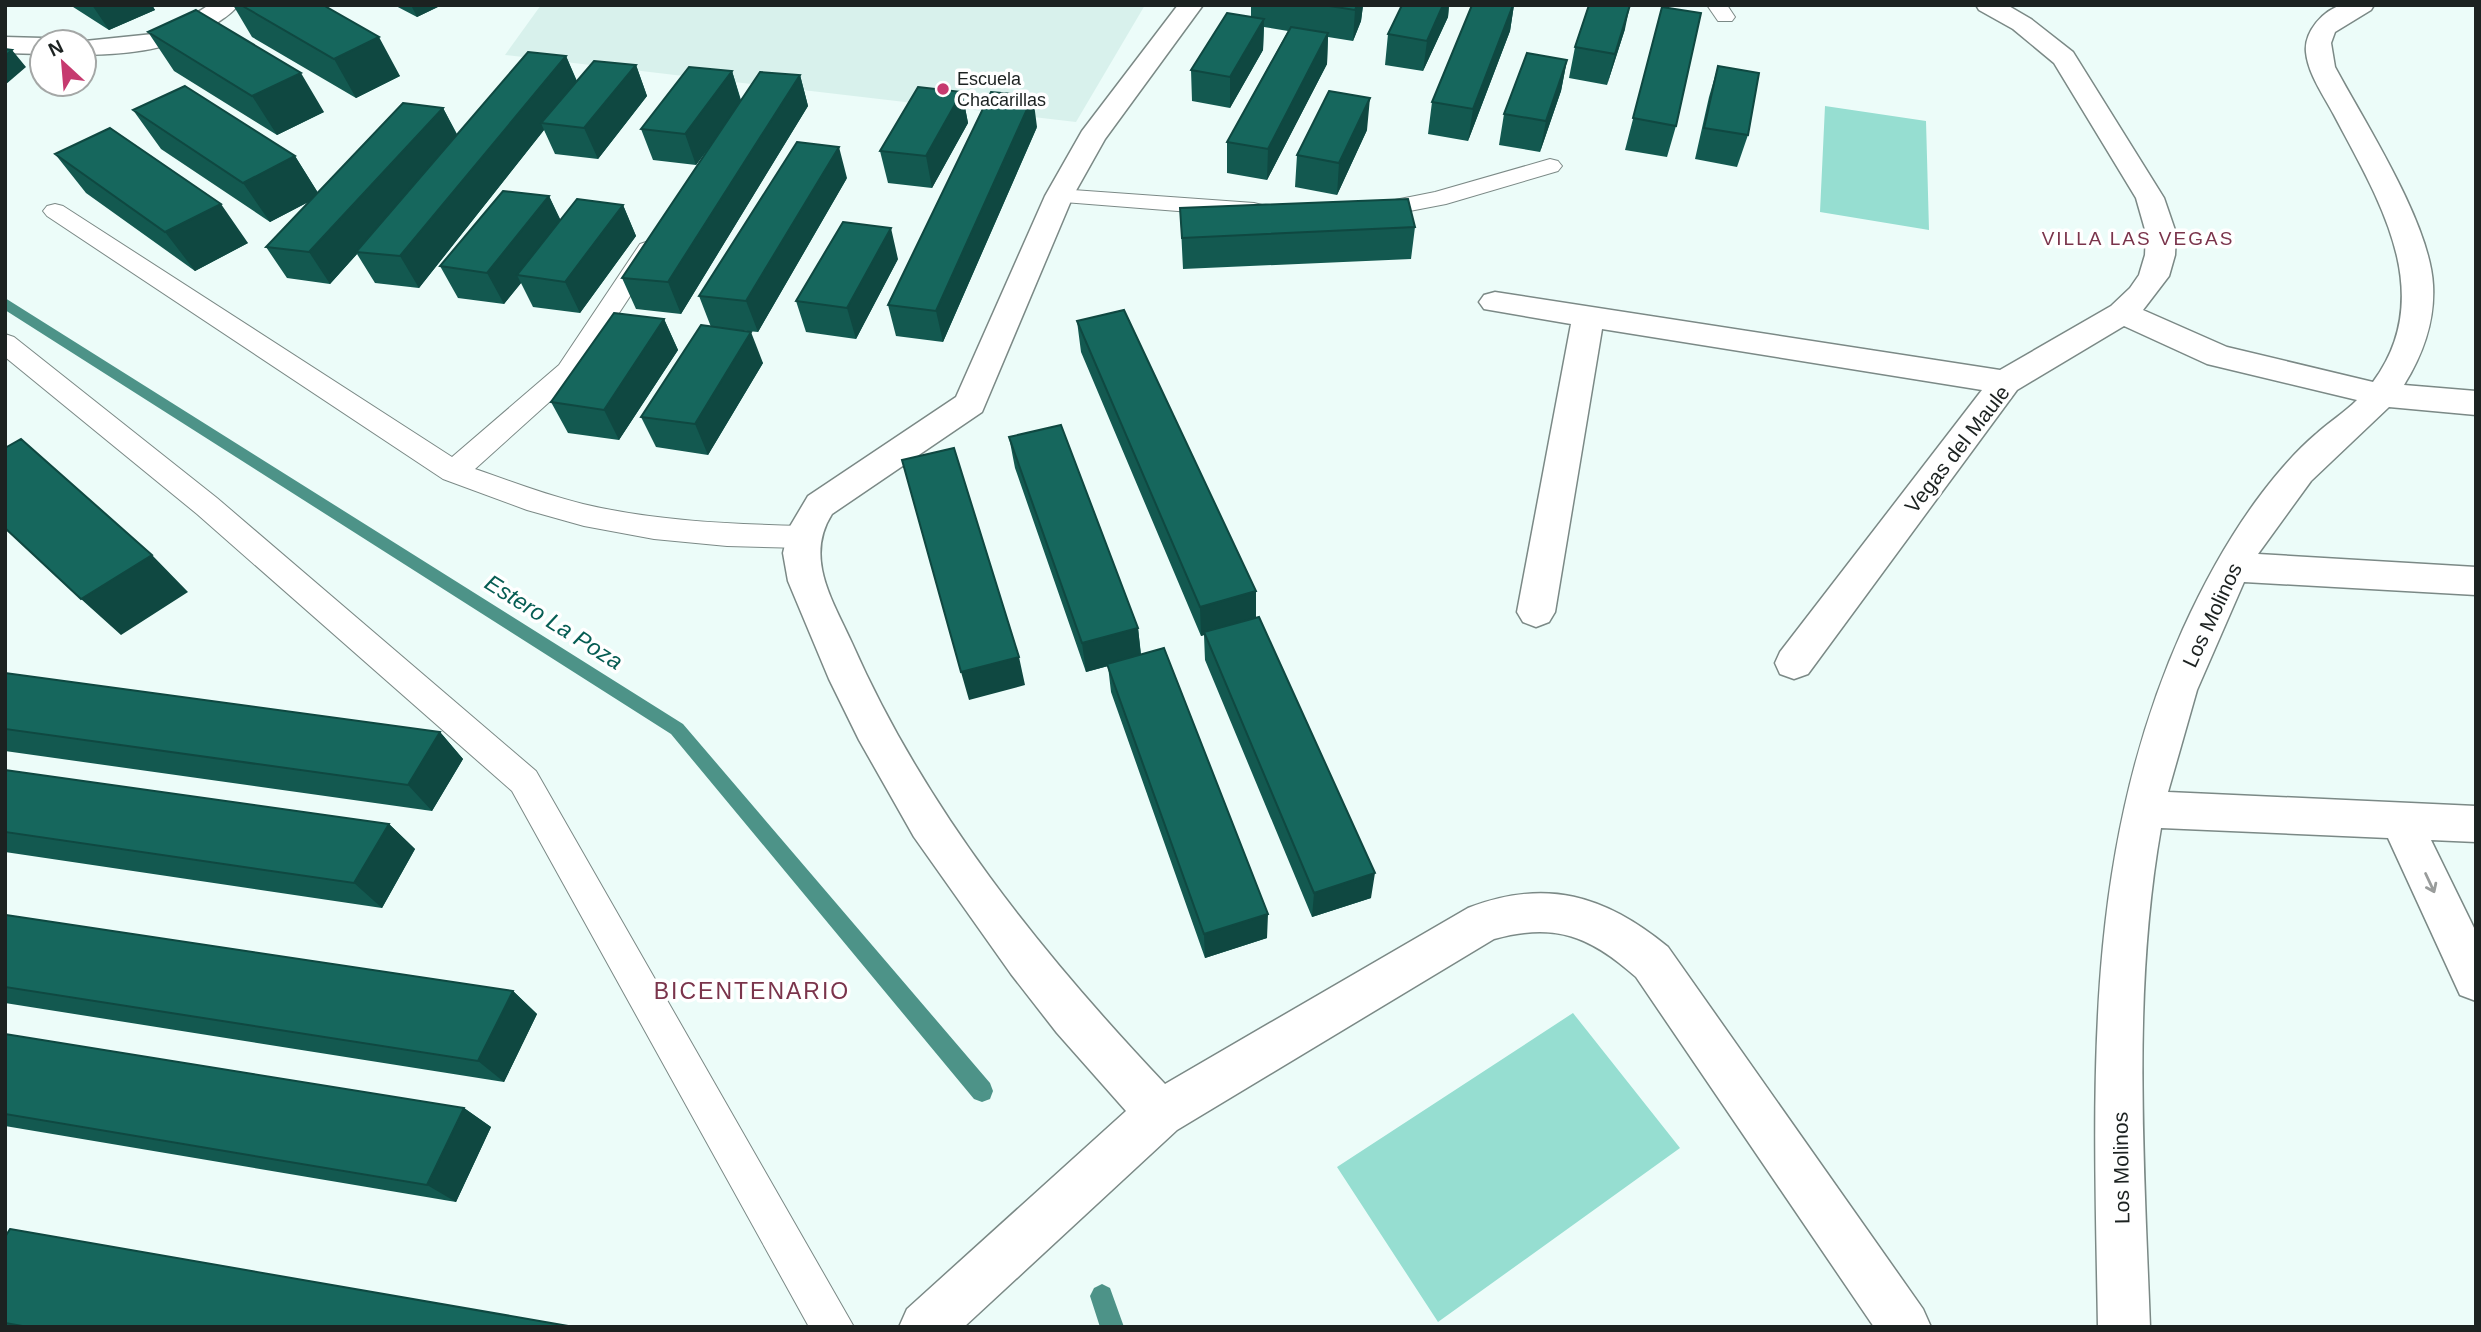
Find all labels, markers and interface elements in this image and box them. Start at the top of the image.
north arrow [28,28,98,98]
text: N [45,36,67,61]
place label: Escuela Chacarillas [957,69,1046,110]
marker: Escuela Chacarillas [935,81,951,97]
district label: VILLA LAS VEGAS [2042,228,2234,249]
street label: Vegas del Maule [1900,381,2014,517]
street label: Los Molinos [2178,559,2246,671]
water label: Estero La Poza [480,569,628,675]
one-way arrow [2424,872,2437,893]
district label: BICENTENARIO [654,978,850,1004]
street label: Los Molinos [2109,1112,2133,1224]

